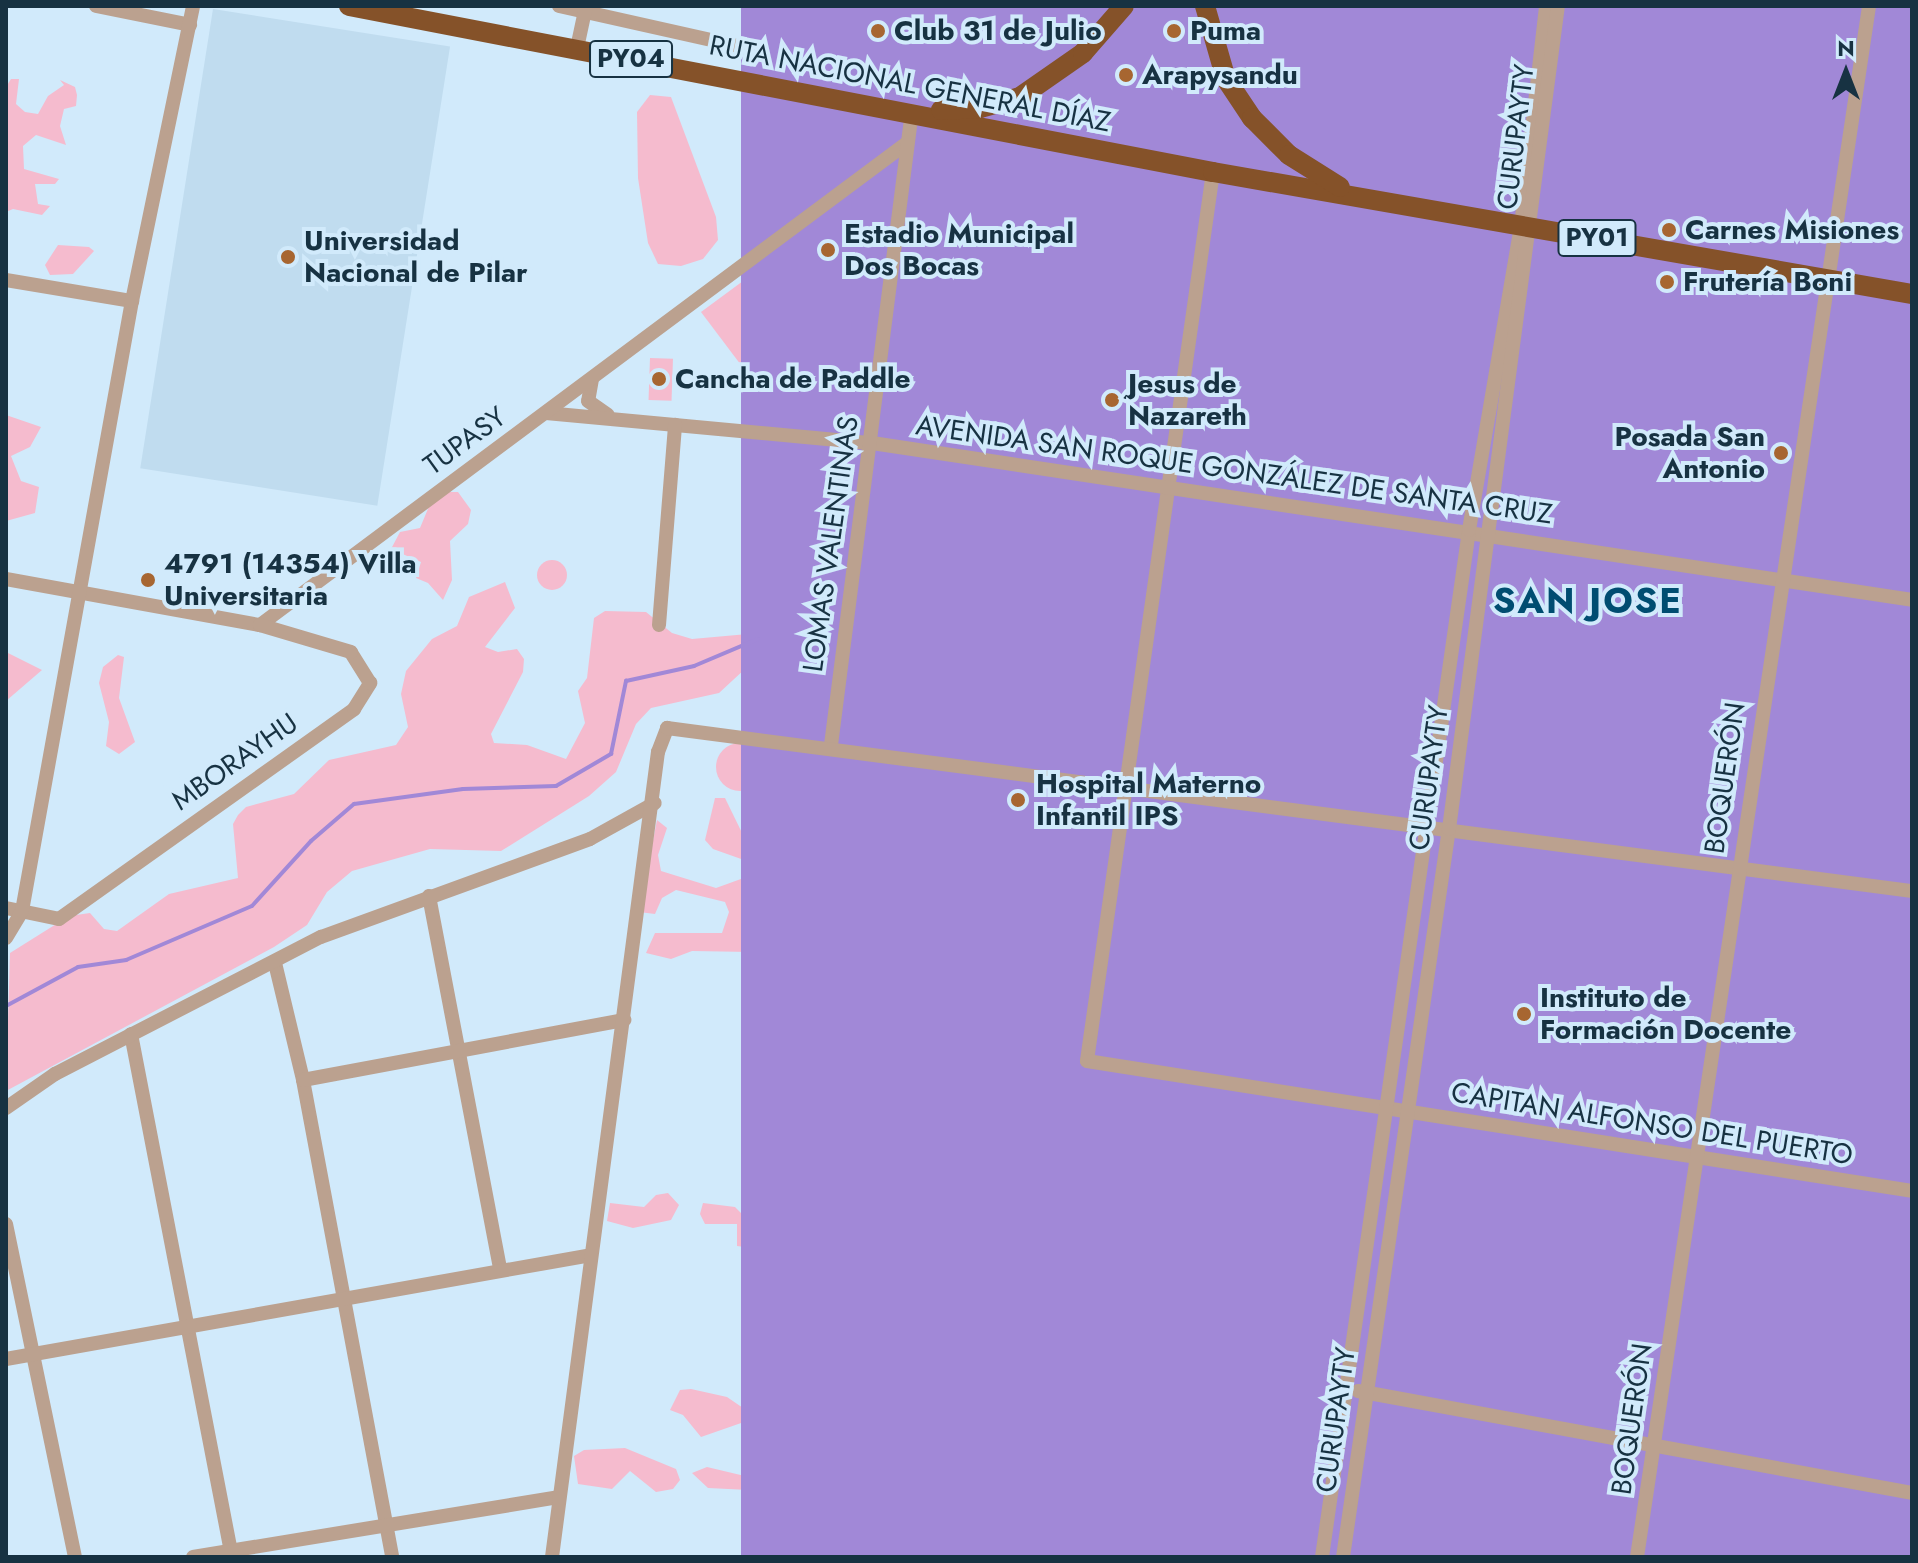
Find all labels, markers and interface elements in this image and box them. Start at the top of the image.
place label: Club 31 de Julio [894,14,1102,48]
place label: Puma [1190,14,1261,48]
marker: Club 31 de Julio [869,22,887,40]
marker: Puma [1165,22,1183,40]
street label: RUTA NACIONAL GENERAL DÍAZ [707,29,1113,139]
north arrow [1806,32,1886,112]
text: N [1837,32,1855,64]
road number: PY04 [589,37,673,81]
place label: Arapysandu [1142,58,1298,92]
street label: CURUPAYTY [1490,63,1542,211]
marker: Arapysandu [1117,66,1135,84]
place label: Carnes Misiones [1685,213,1899,247]
road number: PY01 [1557,216,1637,260]
place label: Estadio Municipal Dos Bocas [844,217,1074,283]
marker: Carnes Misiones [1660,221,1678,239]
place label: Universidad Nacional de Pilar [304,224,528,290]
marker: Estadio Municipal Dos Bocas [819,241,837,259]
marker: Universidad Nacional de Pilar [279,248,297,266]
place label: Frutería Boni [1683,265,1852,299]
marker: Frutería Boni [1658,273,1676,291]
place label: Cancha de Paddle [675,362,911,396]
place label: Jesus de Nazareth [1128,367,1247,433]
marker: Cancha de Paddle [650,370,668,388]
marker: Jesus de Nazareth [1103,391,1121,409]
street label: TUPASY [417,400,513,482]
street label: AVENIDA SAN ROQUE GONZÁLEZ DE SANTA CRUZ [914,409,1554,531]
street label: LOMAS VALENTINAS [796,414,866,674]
place label: Posada San Antonio [1615,420,1765,486]
marker: Posada San Antonio [1772,444,1790,462]
place label: 4791 (14354) Villa Universitaria [164,547,417,613]
marker: 4791 (14354) Villa Universitaria [139,571,157,589]
district label: SAN JOSE [1493,579,1683,623]
street label: BOQUERÓN [1698,700,1752,856]
street label: CURUPAYTY [1402,703,1456,853]
street label: MBORAYHU [166,706,304,818]
place label: Hospital Materno Infantil IPS [1036,767,1261,833]
marker: Hospital Materno Infantil IPS [1007,789,1029,811]
place label: Instituto de Formación Docente [1540,981,1791,1047]
marker: Instituto de Formación Docente [1515,1005,1533,1023]
street label: CAPITAN ALFONSO DEL PUERTO [1449,1076,1855,1172]
street label: BOQUERÓN [1605,1341,1659,1497]
street label: CURUPAYTY [1309,1345,1363,1495]

